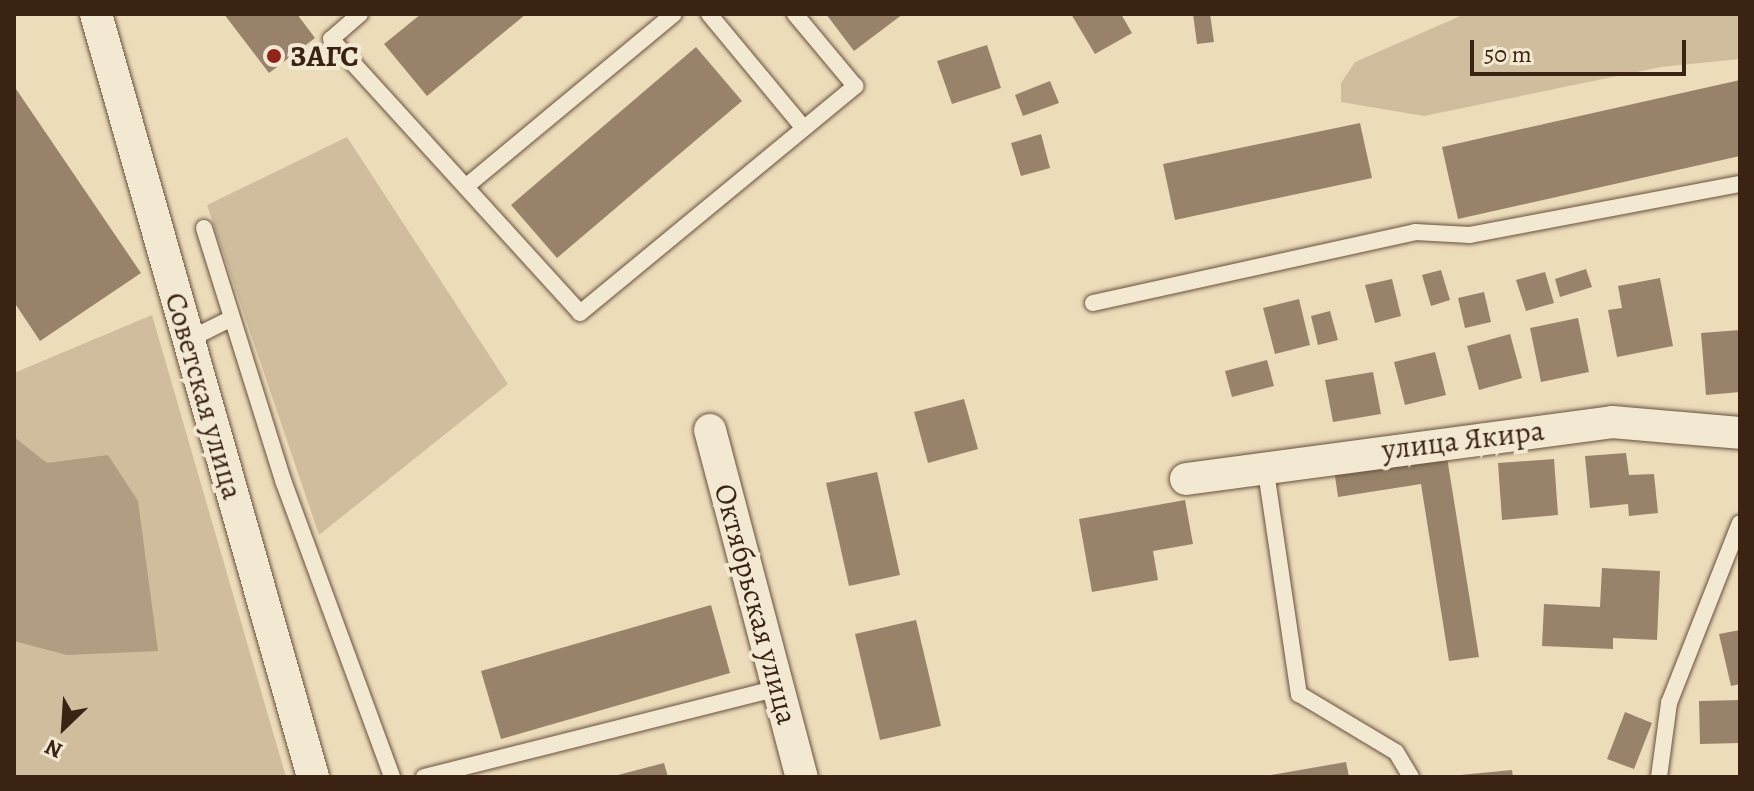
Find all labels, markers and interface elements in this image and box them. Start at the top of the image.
scale bar [1474,24,1690,74]
place label: ЗАГС [290,38,359,74]
text: 50 m [1484,38,1532,70]
marker: ЗАГС [265,47,283,65]
street label: Советская улица [157,288,251,504]
street label: улица Якира [1380,412,1546,468]
street label: Октябрьская улица [707,480,805,728]
north arrow [24,687,104,767]
text: N [40,732,67,766]

